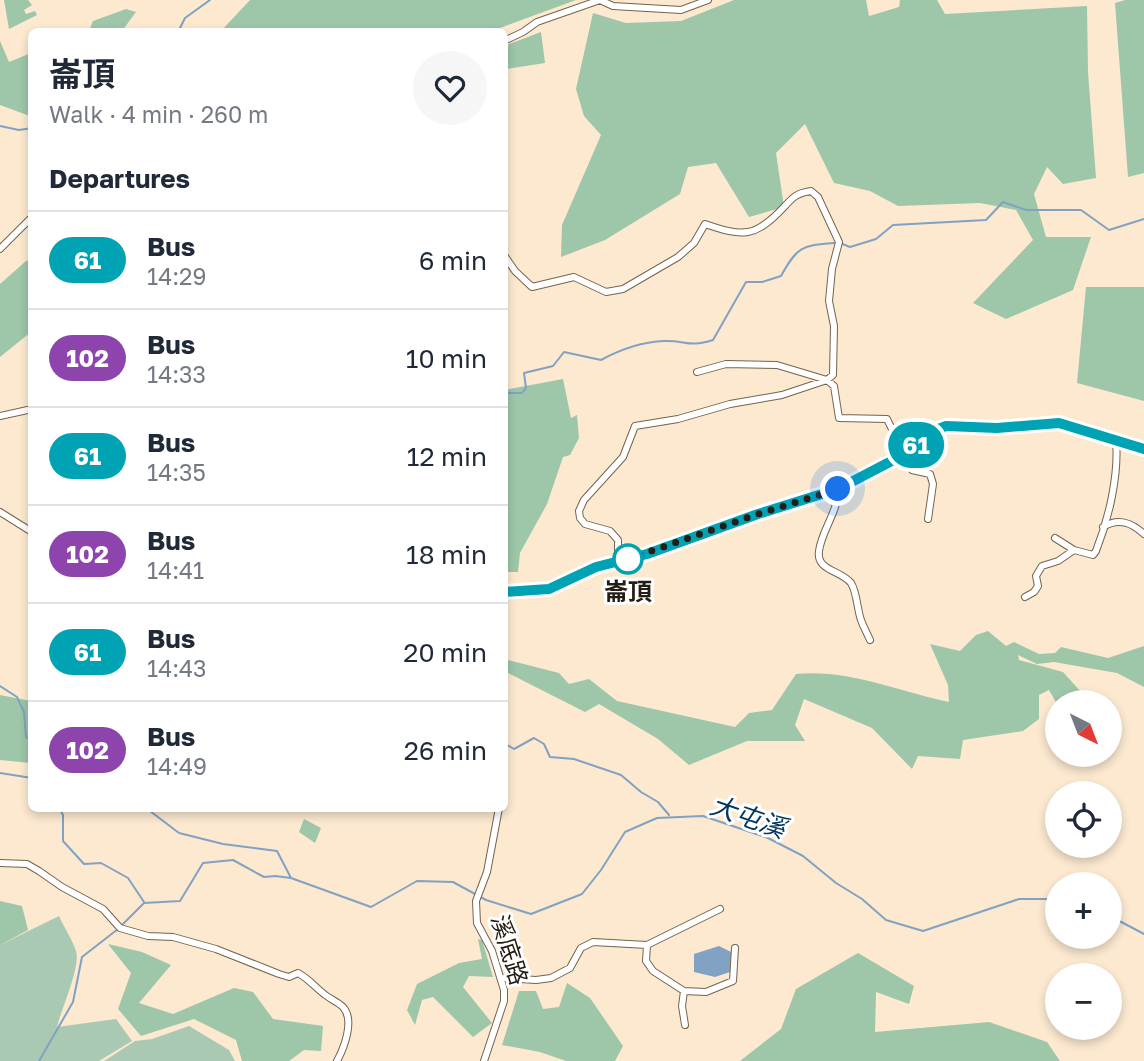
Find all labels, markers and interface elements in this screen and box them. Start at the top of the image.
button: heart [413,51,487,125]
text: 崙頂 [49,54,115,93]
text: Walk · 4 min · 260 m [49,100,268,128]
text: Departures [49,163,190,194]
text: Bus [147,231,195,262]
text: 61 [74,245,101,274]
text: 6 min [419,245,487,276]
text: 14:29 [147,262,206,290]
text: Bus [147,329,195,360]
text: 102 [66,343,109,372]
text: 10 min [406,343,487,374]
text: 14:33 [147,360,206,388]
line badge: 61 [884,422,948,468]
text: Bus [147,427,195,458]
text: 61 [902,430,930,459]
text: 61 [74,441,101,470]
text: 12 min [407,441,487,472]
text: 14:35 [147,458,206,486]
your location [820,471,855,506]
text: Bus [147,525,195,556]
text: 102 [66,539,109,568]
text: 18 min [406,539,487,570]
marker: 崙頂 [613,544,643,574]
text: 14:41 [147,556,204,584]
place label: 崙頂 [604,576,652,605]
text: Bus [147,623,195,654]
text: 61 [74,637,101,666]
text: 20 min [403,637,487,668]
text: 14:43 [147,654,207,682]
north arrow [1045,690,1122,766]
map controls [1045,690,1122,1040]
text: Bus [147,721,195,752]
text: 102 [66,735,109,764]
text: 26 min [404,735,487,766]
text: 14:49 [147,752,207,780]
button: locate [1045,781,1122,858]
water label: 大屯溪 [706,789,794,845]
button: + [1045,872,1122,949]
street label: 溪底路 [486,911,535,988]
button: − [1045,963,1122,1040]

